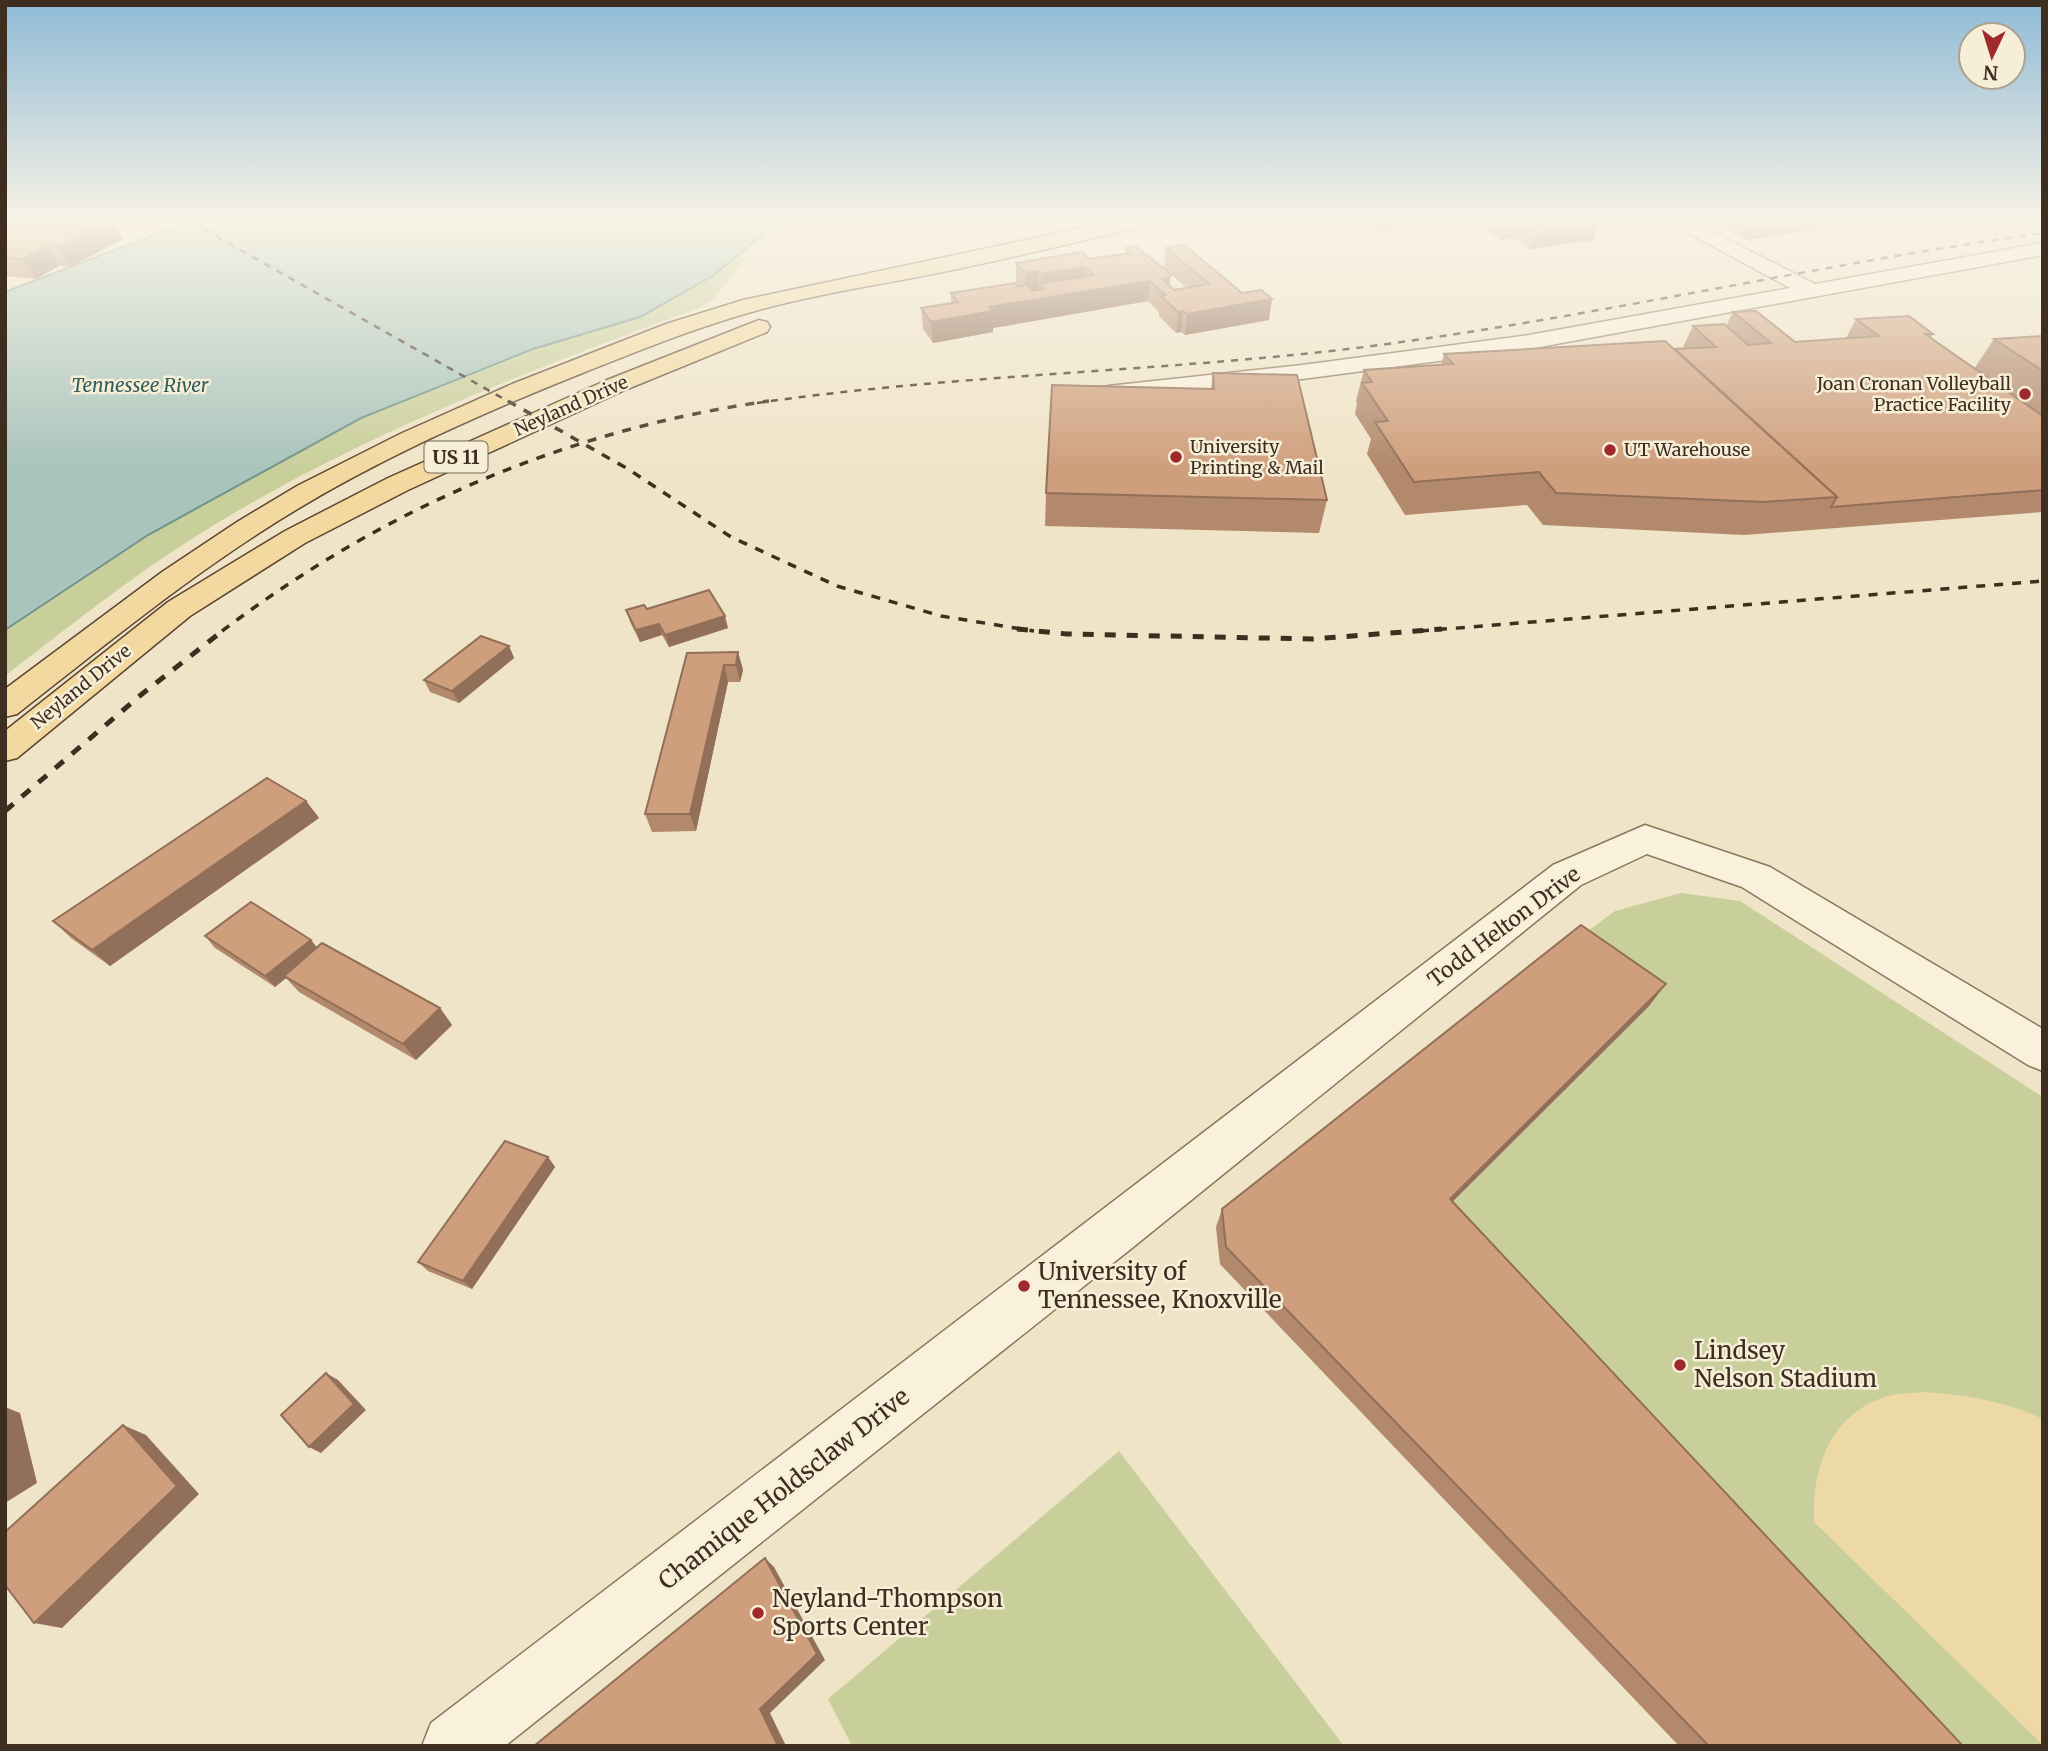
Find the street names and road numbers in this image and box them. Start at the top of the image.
street label: Neyland Drive [510,370,631,441]
road number: US 11 [424,442,488,472]
street label: Neyland Drive [26,639,135,734]
street label: Todd Helton Drive [1422,860,1585,993]
street label: Chamique Holdsclaw Drive [652,1381,915,1596]

